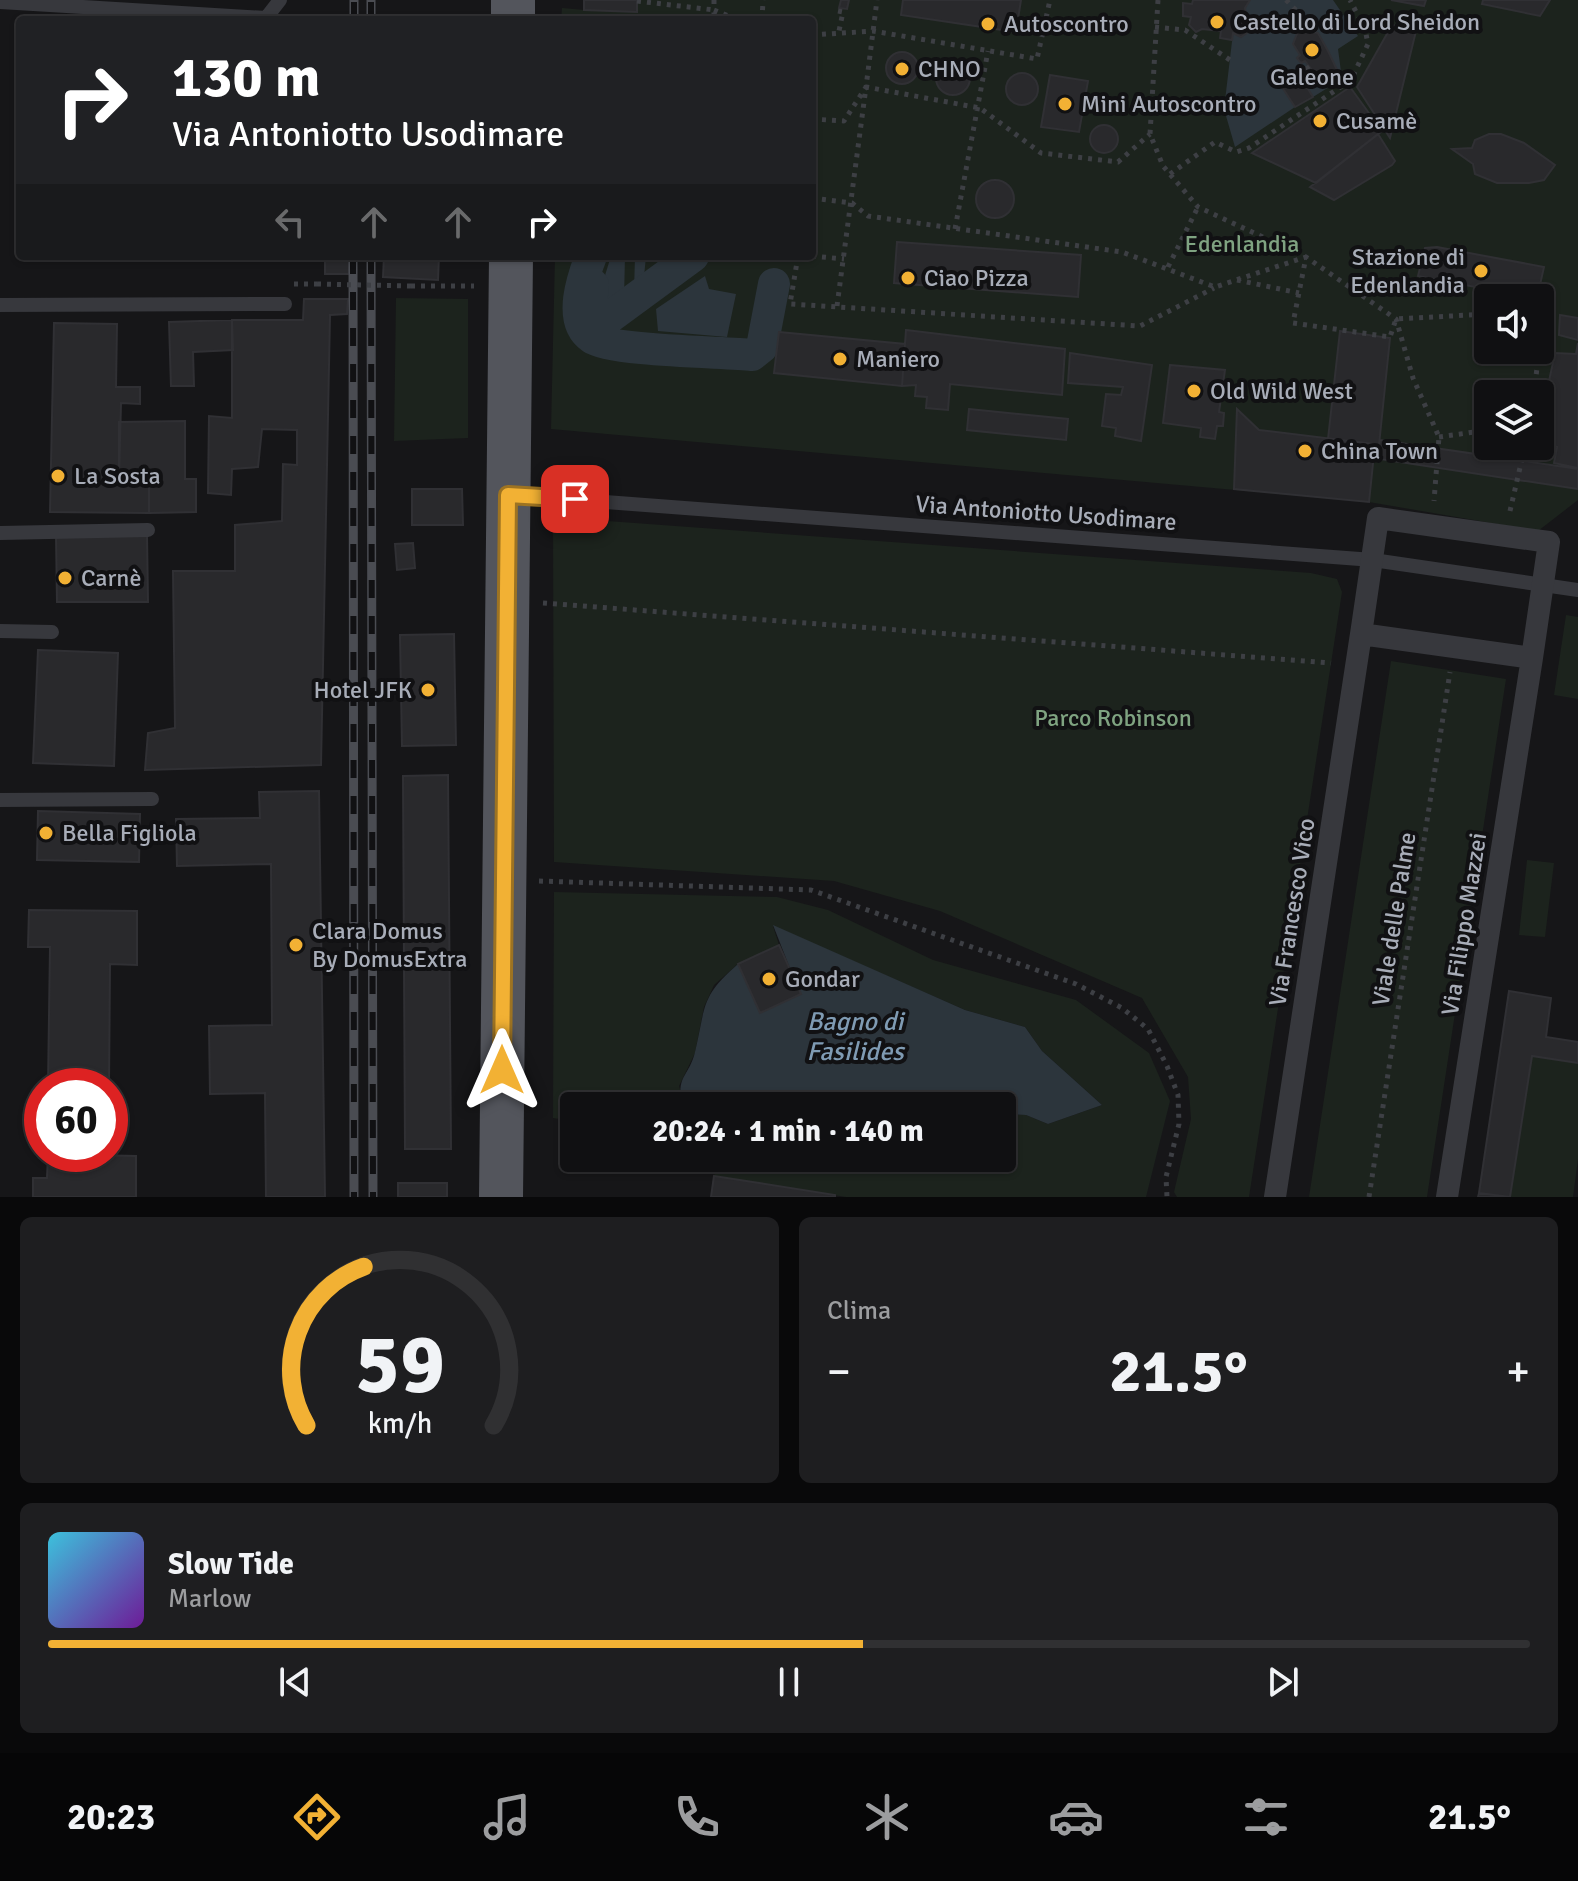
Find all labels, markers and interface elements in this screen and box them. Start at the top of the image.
place label: Castello di Lord Sheidon [1233,7,1480,37]
place label: Autoscontro [1004,9,1129,39]
marker: Castello di Lord Sheidon [1208,13,1226,31]
marker: Autoscontro [979,15,997,33]
marker: Galeone [1303,41,1321,59]
text: 130 m [172,43,320,112]
icon: right [40,48,144,152]
place label: CHNO [918,54,981,84]
marker: CHNO [893,60,911,78]
place label: Galeone [1270,62,1354,92]
place label: Mini Autoscontro [1081,89,1256,119]
marker: Mini Autoscontro [1056,95,1074,113]
place label: Cusamè [1336,106,1417,136]
text: Via Antoniotto Usodimare [172,112,564,157]
marker: Cusamè [1311,112,1329,130]
icon: left [268,200,312,244]
icon: ahead [352,200,396,244]
icon: ahead [436,200,480,244]
icon: right [520,200,564,244]
park label: Edenlandia [1185,229,1299,259]
place label: Stazione di Edenlandia [1350,242,1465,300]
marker: Stazione di Edenlandia [1472,262,1490,280]
place label: Ciao Pizza [924,263,1029,293]
marker: Ciao Pizza [899,269,917,287]
map controls [1474,284,1554,460]
button: sound [1474,284,1554,364]
place label: Maniero [856,344,940,374]
marker: Maniero [831,350,849,368]
place label: Old Wild West [1210,376,1353,406]
button: layers [1474,380,1554,460]
marker: Old Wild West [1185,382,1203,400]
place label: China Town [1321,436,1438,466]
marker: China Town [1296,442,1314,460]
place label: La Sosta [74,461,161,491]
pin [541,465,609,533]
marker: La Sosta [49,467,67,485]
icon: arrive [553,477,597,521]
street label: Via Antoniotto Usodimare [914,489,1178,537]
place label: Carnè [81,563,141,593]
marker: Carnè [56,569,74,587]
place label: Hotel JFK [313,675,412,705]
marker: Hotel JFK [419,681,437,699]
park label: Parco Robinson [1034,703,1192,733]
street label: Via Francesco Vico [1262,816,1322,1008]
place label: Bella Figliola [62,818,197,848]
marker: Bella Figliola [37,824,55,842]
street label: Viale delle Palme [1365,830,1423,1008]
street label: Via Filippo Mazzei [1435,831,1493,1017]
place label: Clara Domus By DomusExtra [312,916,467,974]
marker: Clara Domus By DomusExtra [287,936,305,954]
place label: Gondar [785,964,860,994]
marker: Gondar [760,970,778,988]
water label: Bagno di Fasilides [806,1006,906,1068]
position arrow [460,1028,544,1112]
speed limit sign: 60 [24,1068,128,1172]
text: 20:24 · 1 min · 140 m [652,1113,924,1150]
text: Clima [827,1295,891,1327]
text: 59 [355,1314,444,1416]
text: 21.5° [1109,1335,1248,1409]
text: − [827,1345,851,1399]
text: + [1506,1345,1530,1399]
text: km/h [367,1406,432,1441]
text: Slow Tide [168,1546,294,1583]
text: Marlow [168,1583,251,1615]
icon: previous [273,1660,317,1704]
icon: pause [767,1660,811,1704]
icon: next [1261,1660,1305,1704]
icon: directions [289,1789,345,1845]
icon: music [479,1789,535,1845]
icon: phone [669,1789,725,1845]
icon: climate [859,1789,915,1845]
icon: car [1048,1789,1104,1845]
icon: filters [1238,1789,1294,1845]
text: 20:23 [67,1795,155,1840]
text: 21.5° [1428,1795,1511,1840]

